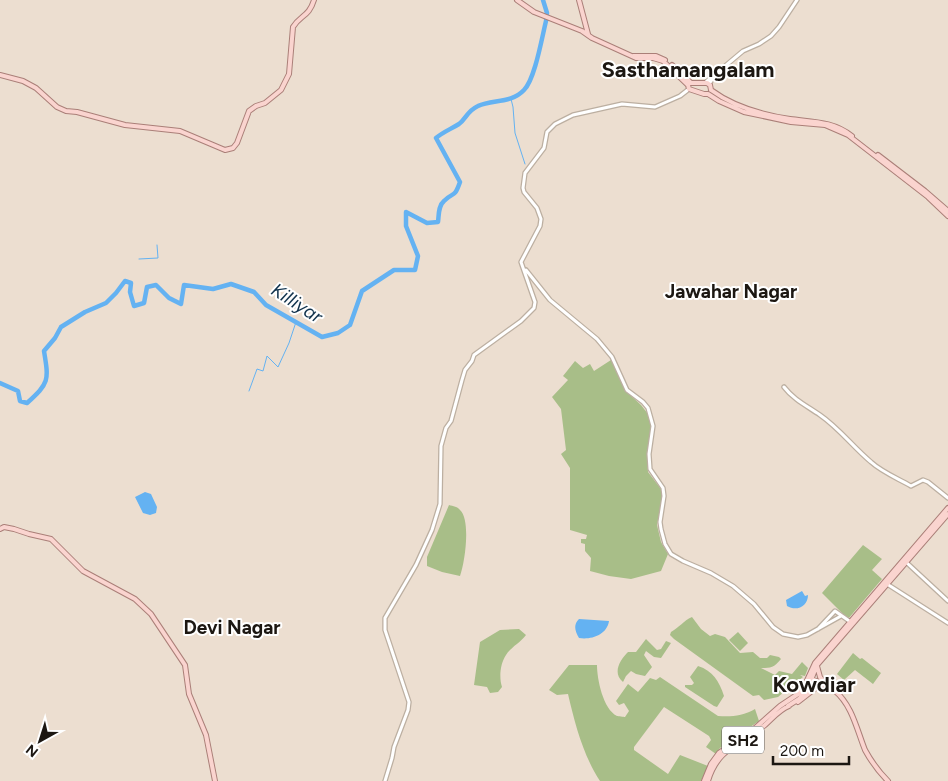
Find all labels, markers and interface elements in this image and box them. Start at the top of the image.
district label: Sasthamangalam [601,56,775,83]
water label: Killiyar [267,278,327,328]
district label: Jawahar Nagar [665,280,797,303]
district label: Devi Nagar [183,616,281,639]
district label: Kowdiar [772,671,856,698]
north arrow [15,716,65,766]
road number: SH2 [722,726,764,754]
scale bar [773,734,849,766]
text: N [23,741,42,761]
text: 200 m [780,742,824,760]

